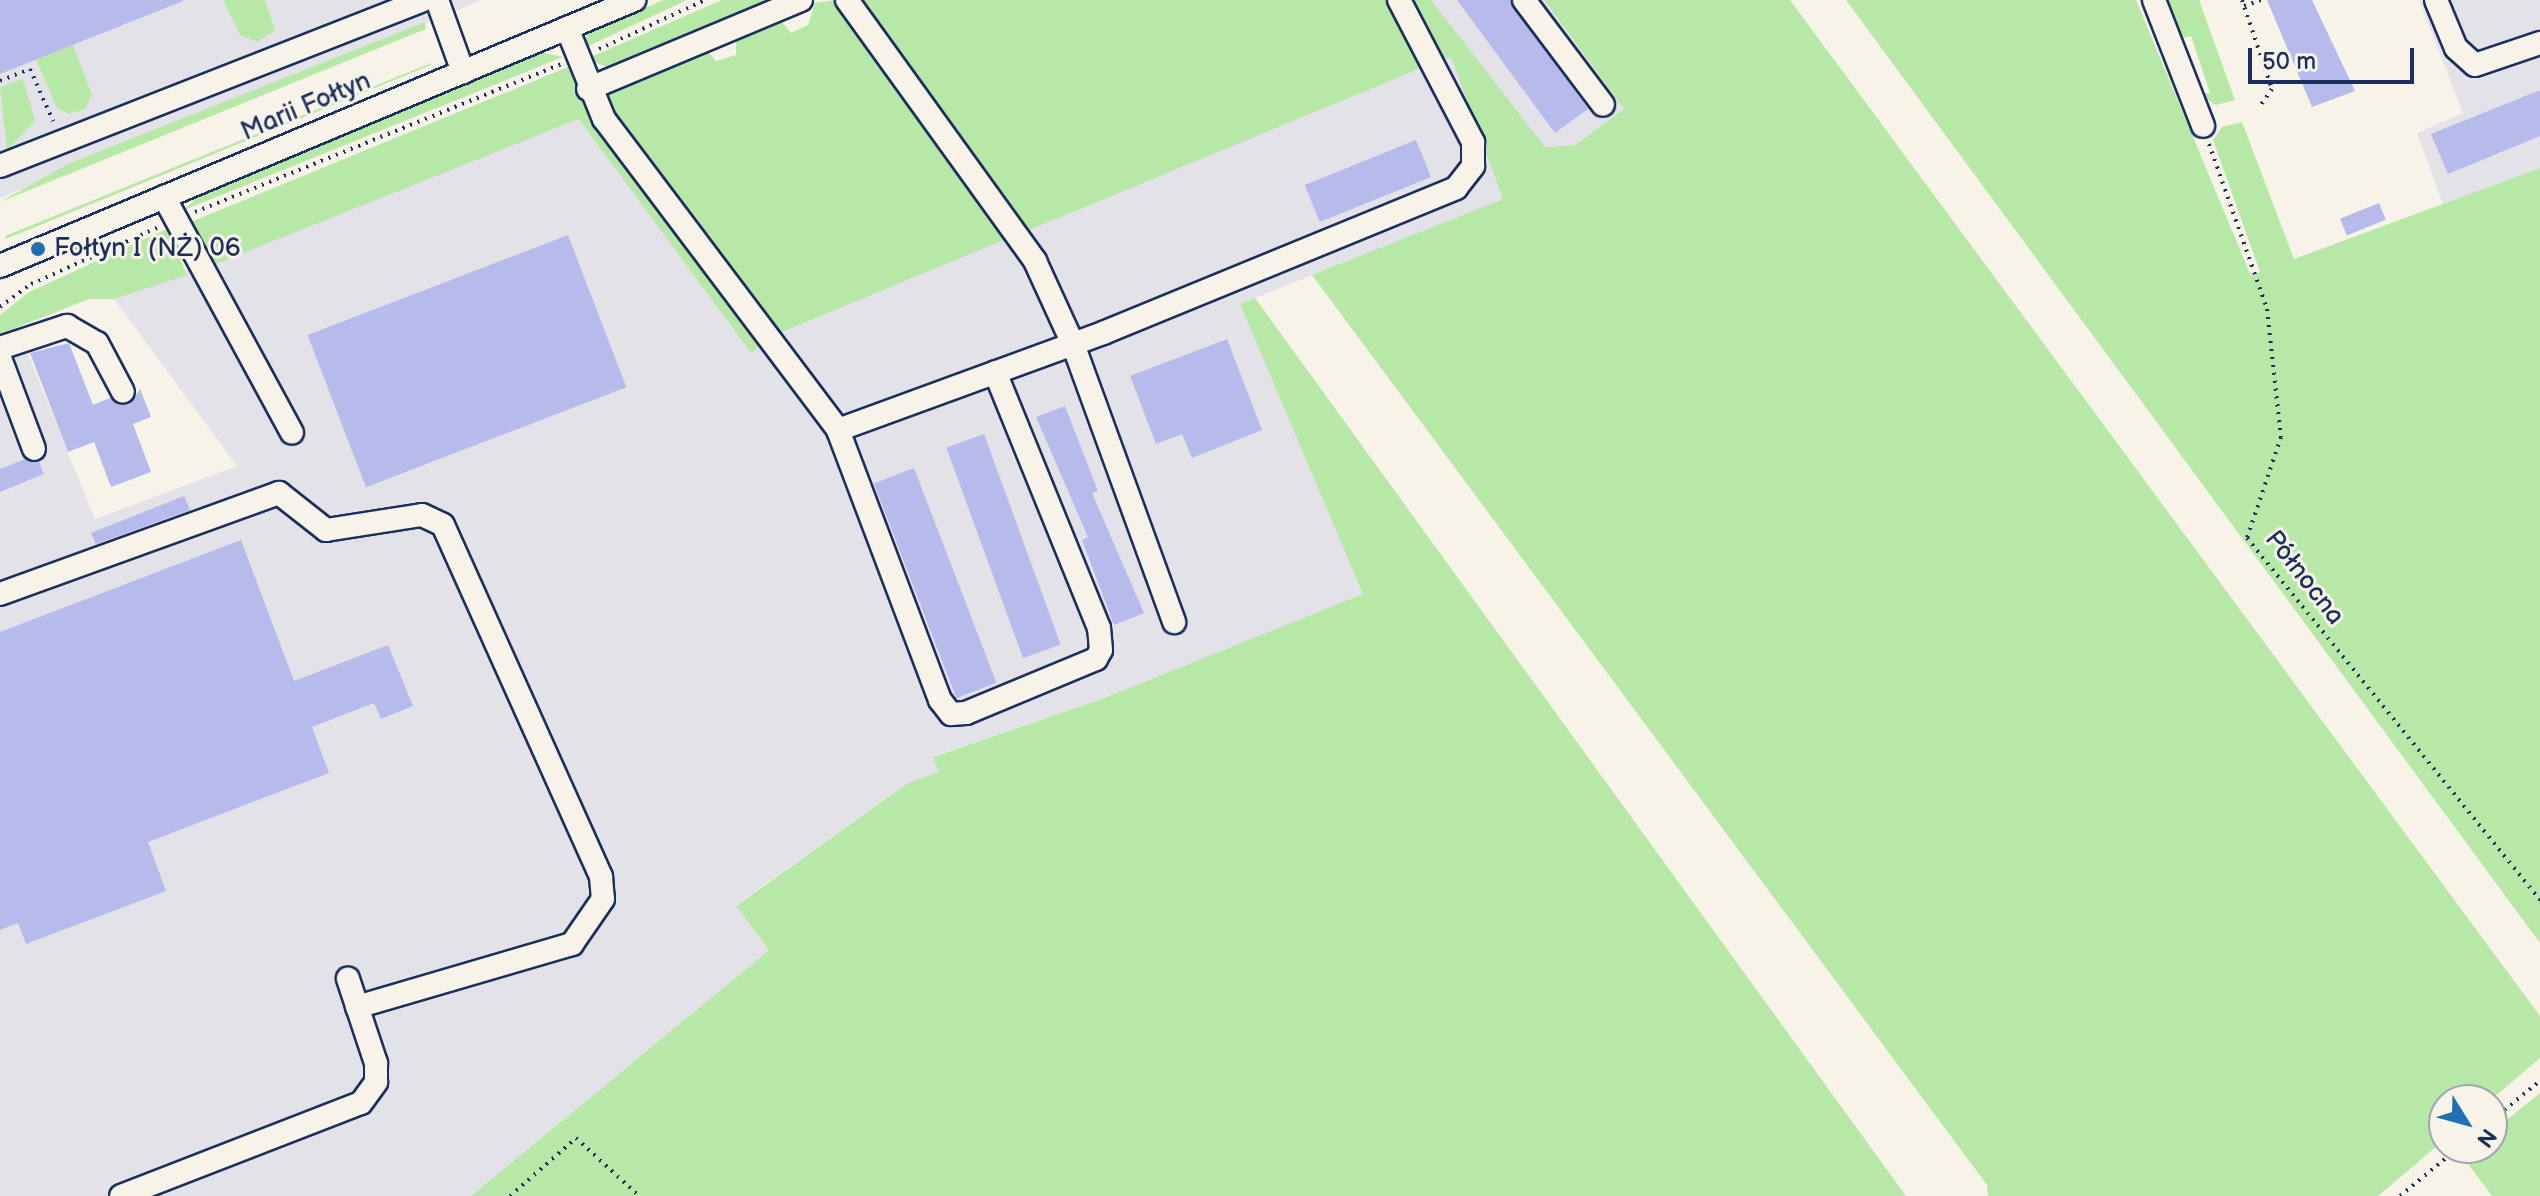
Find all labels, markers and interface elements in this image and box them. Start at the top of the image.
scale bar [2252,32,2418,82]
text: 50 m [2262,47,2316,76]
street label: Marii Fołtyn [237,66,375,148]
place label: Fołtyn I (NŻ) 06 [54,233,241,265]
marker: Fołtyn I (NŻ) 06 [29,240,47,258]
street label: Północna [2258,525,2350,631]
north arrow [2428,1084,2508,1164]
text: N [2470,1123,2502,1152]

